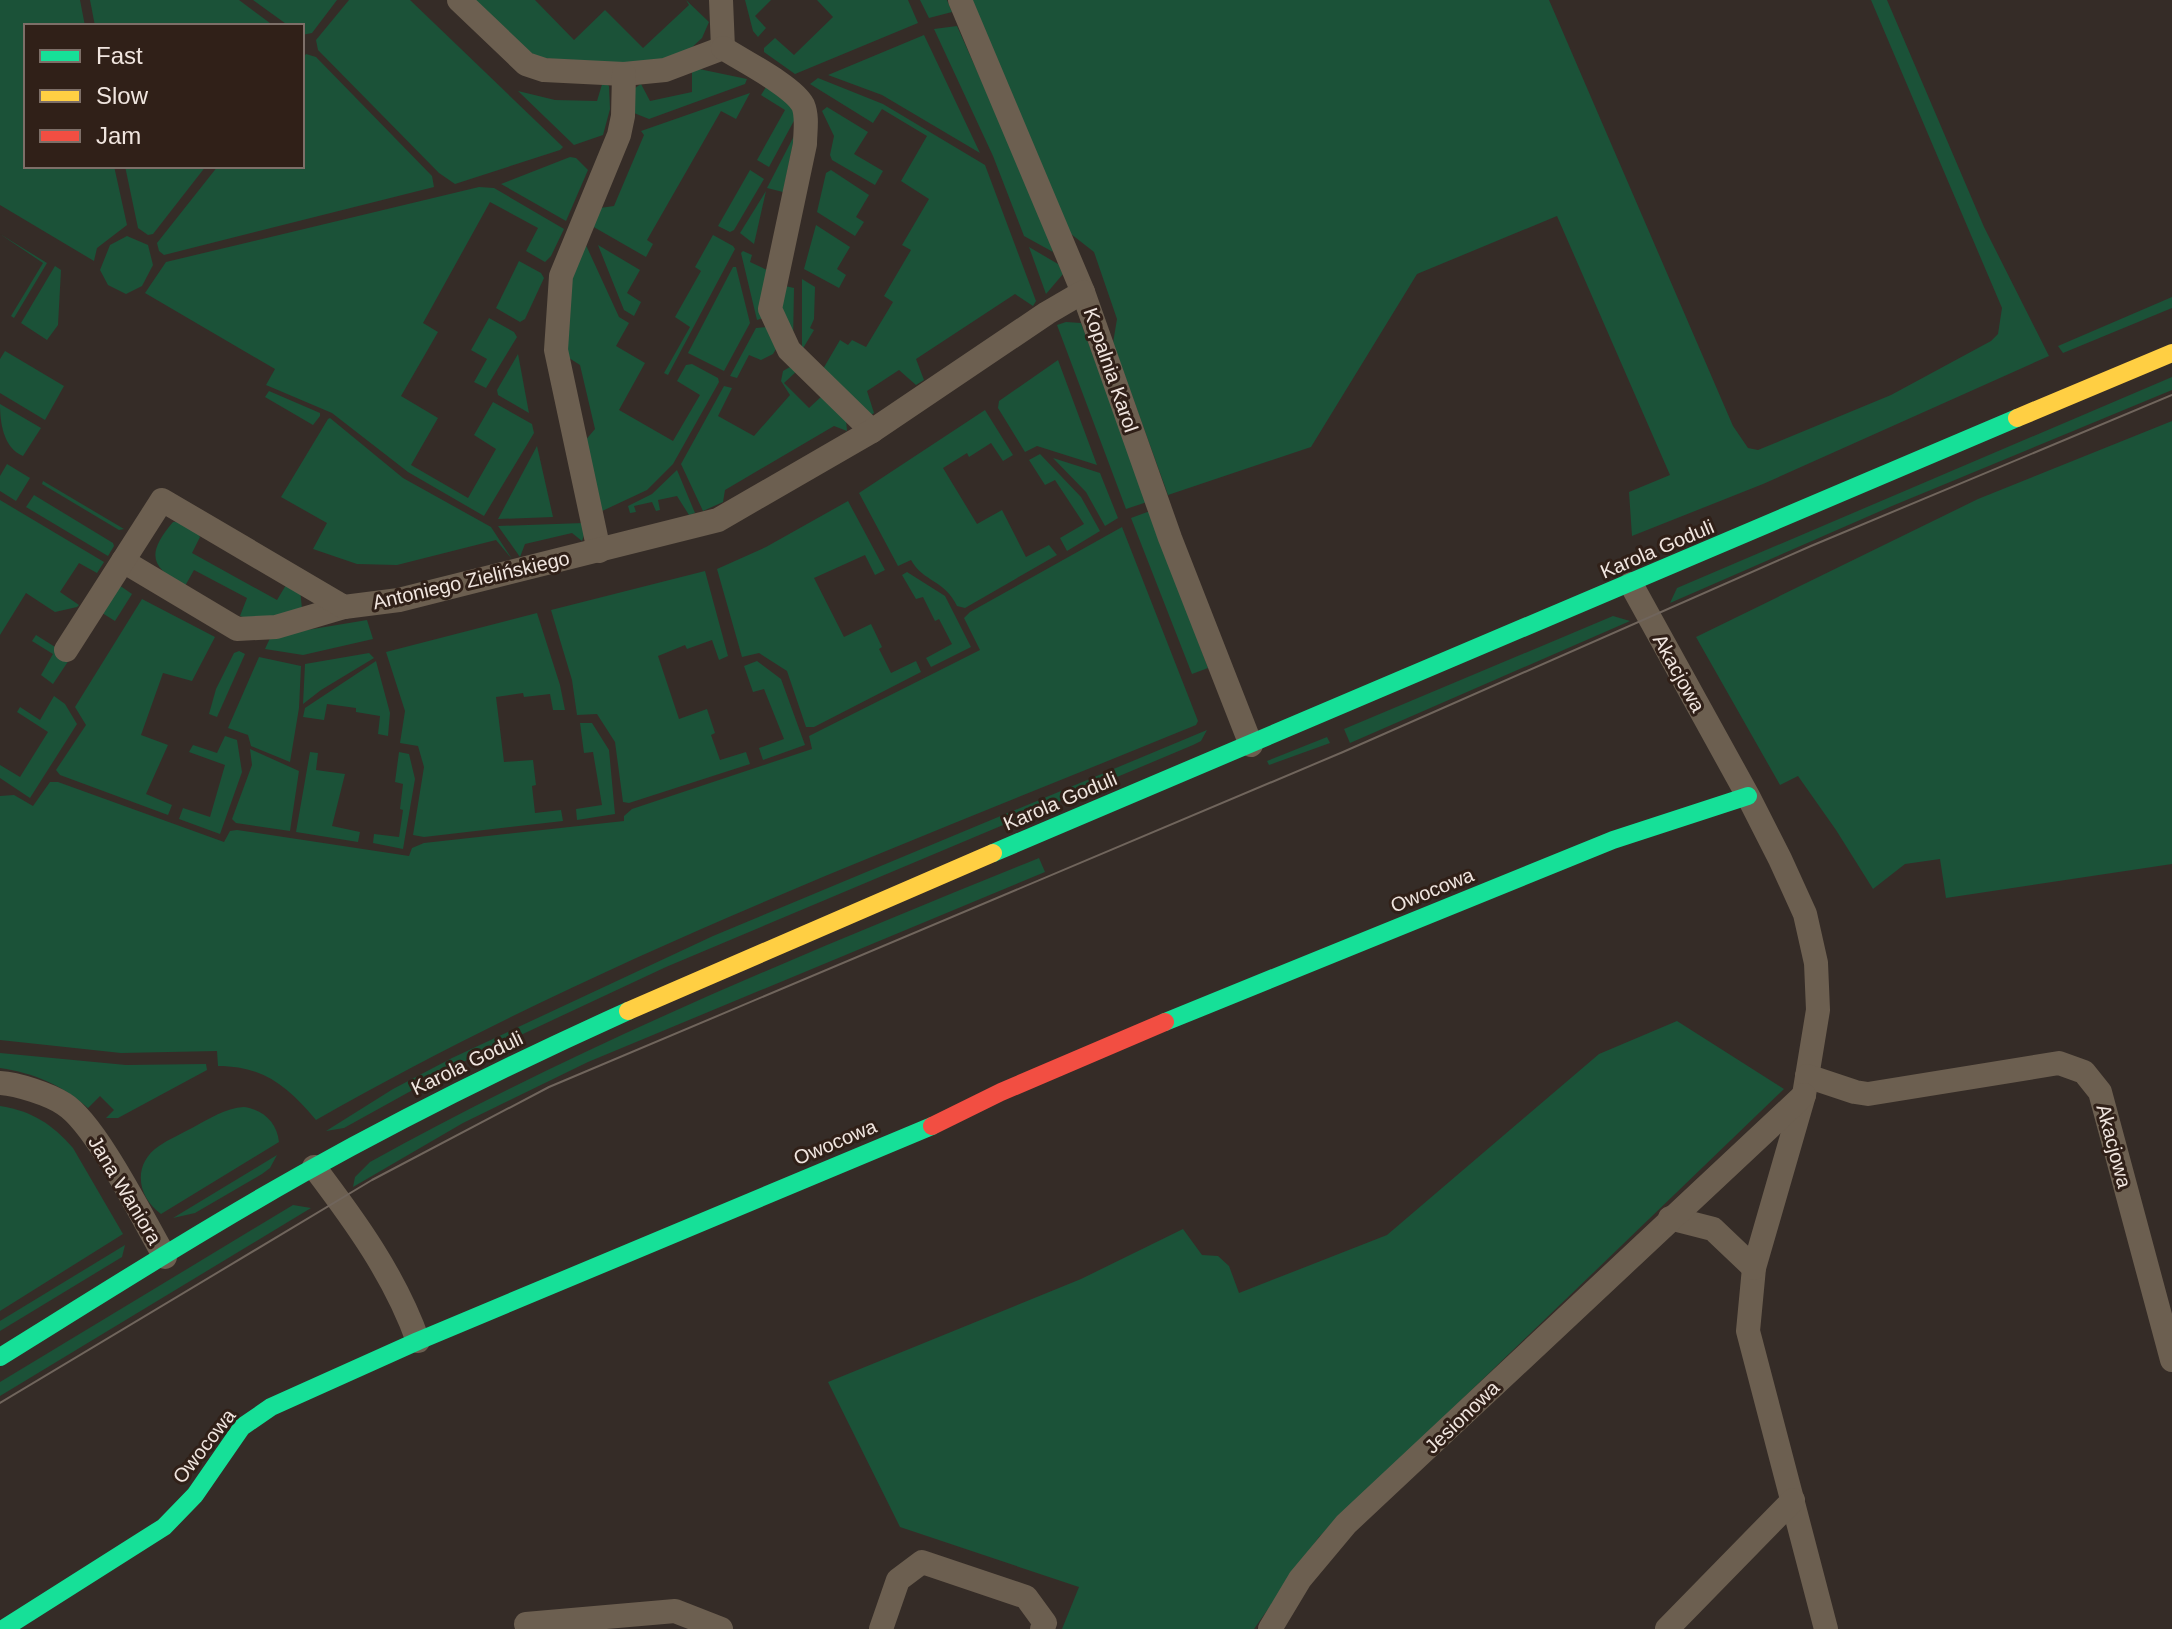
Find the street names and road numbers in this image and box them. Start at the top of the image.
street label: Kopalnia Karol [1079,305,1143,435]
street label: Karola Goduli [1597,515,1717,583]
street label: Antoniego Zielińskiego [370,547,572,613]
street label: Akacjowa [1649,630,1710,717]
street label: Karola Goduli [1000,767,1120,835]
street label: Owocowa [1387,863,1478,917]
street label: Karola Goduli [408,1027,526,1099]
street label: Akacjowa [2092,1102,2136,1191]
street label: Owocowa [790,1114,881,1169]
street label: Jana Waniora [84,1132,166,1249]
street label: Jesionowa [1420,1376,1504,1458]
street label: Owocowa [168,1404,240,1487]

